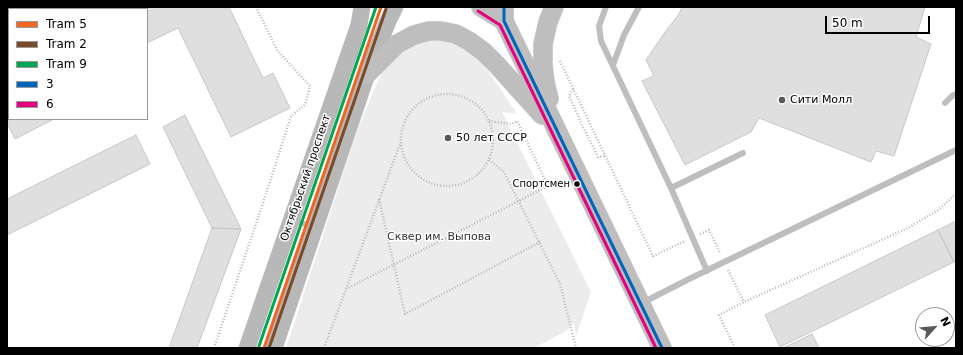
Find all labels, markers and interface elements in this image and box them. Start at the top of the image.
legend [8,8,148,120]
scale bar [827,8,932,34]
text: 50 m [832,16,863,30]
text: Tram 5 [46,17,87,31]
text: Tram 2 [46,37,87,51]
text: Tram 9 [46,57,87,71]
text: 3 [46,77,54,91]
place label: Сити Молл [790,93,852,107]
marker: Сити Молл [777,95,787,105]
text: 6 [46,97,54,111]
street label: Октябрьский проспект [278,113,334,243]
place label: 50 лет СССР [456,131,527,145]
marker: 50 лет СССР [443,133,453,143]
place label: Спортсмен [512,178,570,190]
marker: Спортсмен [572,179,582,189]
park label: Сквер им. Выпова [387,230,491,244]
north arrow [915,307,955,347]
text: N [937,315,953,329]

